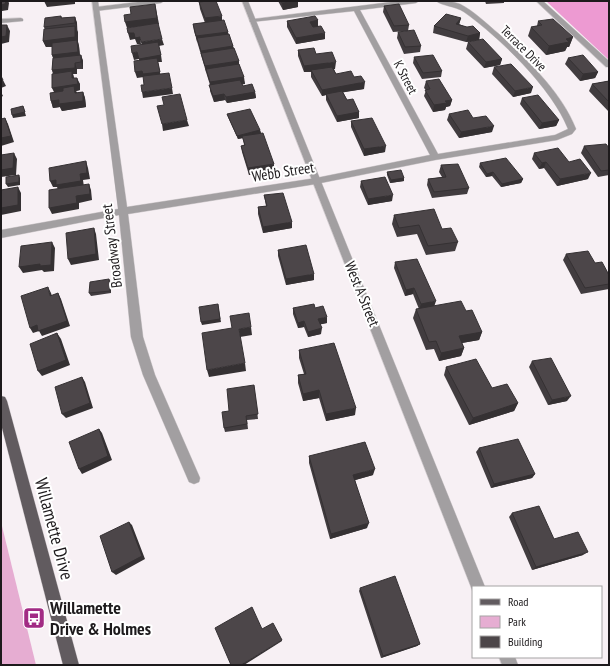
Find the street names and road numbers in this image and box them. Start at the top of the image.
street label: Terrace Drive [497,22,550,75]
street label: K Street [390,57,422,97]
street label: Webb Street [250,157,316,186]
street label: Broadway Street [97,203,126,289]
street label: West A Street [341,258,384,329]
street label: Willamette Drive [30,475,79,582]

